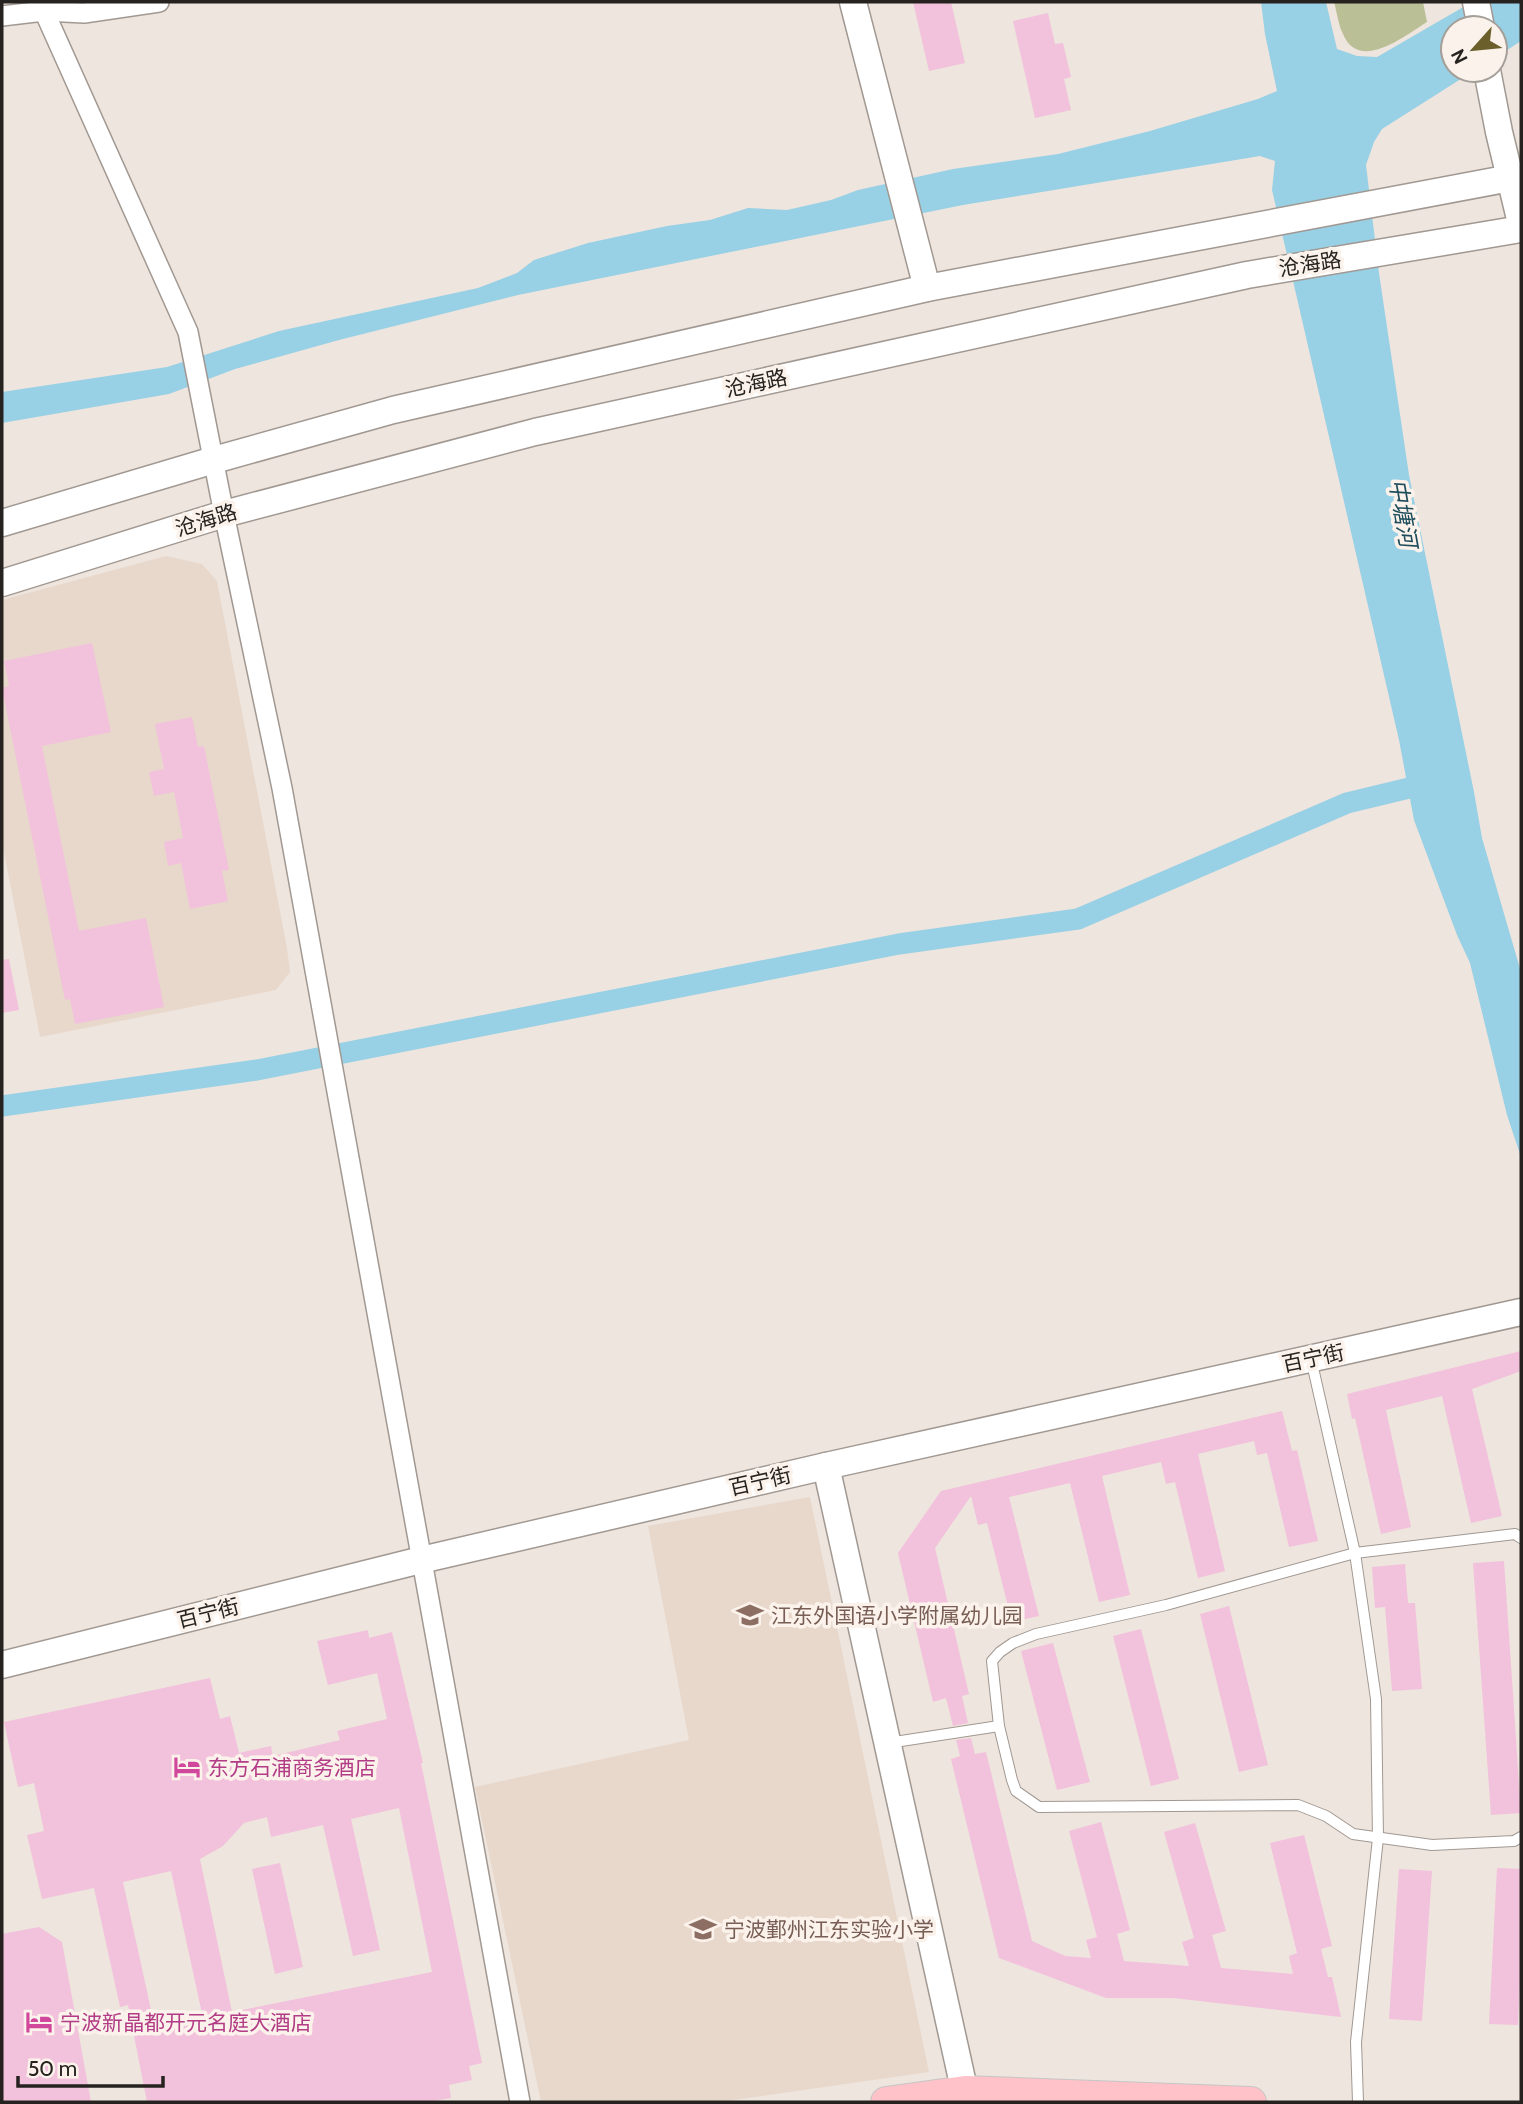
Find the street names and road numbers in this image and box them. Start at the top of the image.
street label: 沧海路 [1277,247,1343,281]
street label: 沧海路 [723,364,789,402]
street label: 沧海路 [172,499,240,541]
street label: 百宁街 [1280,1339,1346,1377]
street label: 百宁街 [726,1462,794,1500]
street label: 百宁街 [174,1593,242,1633]

